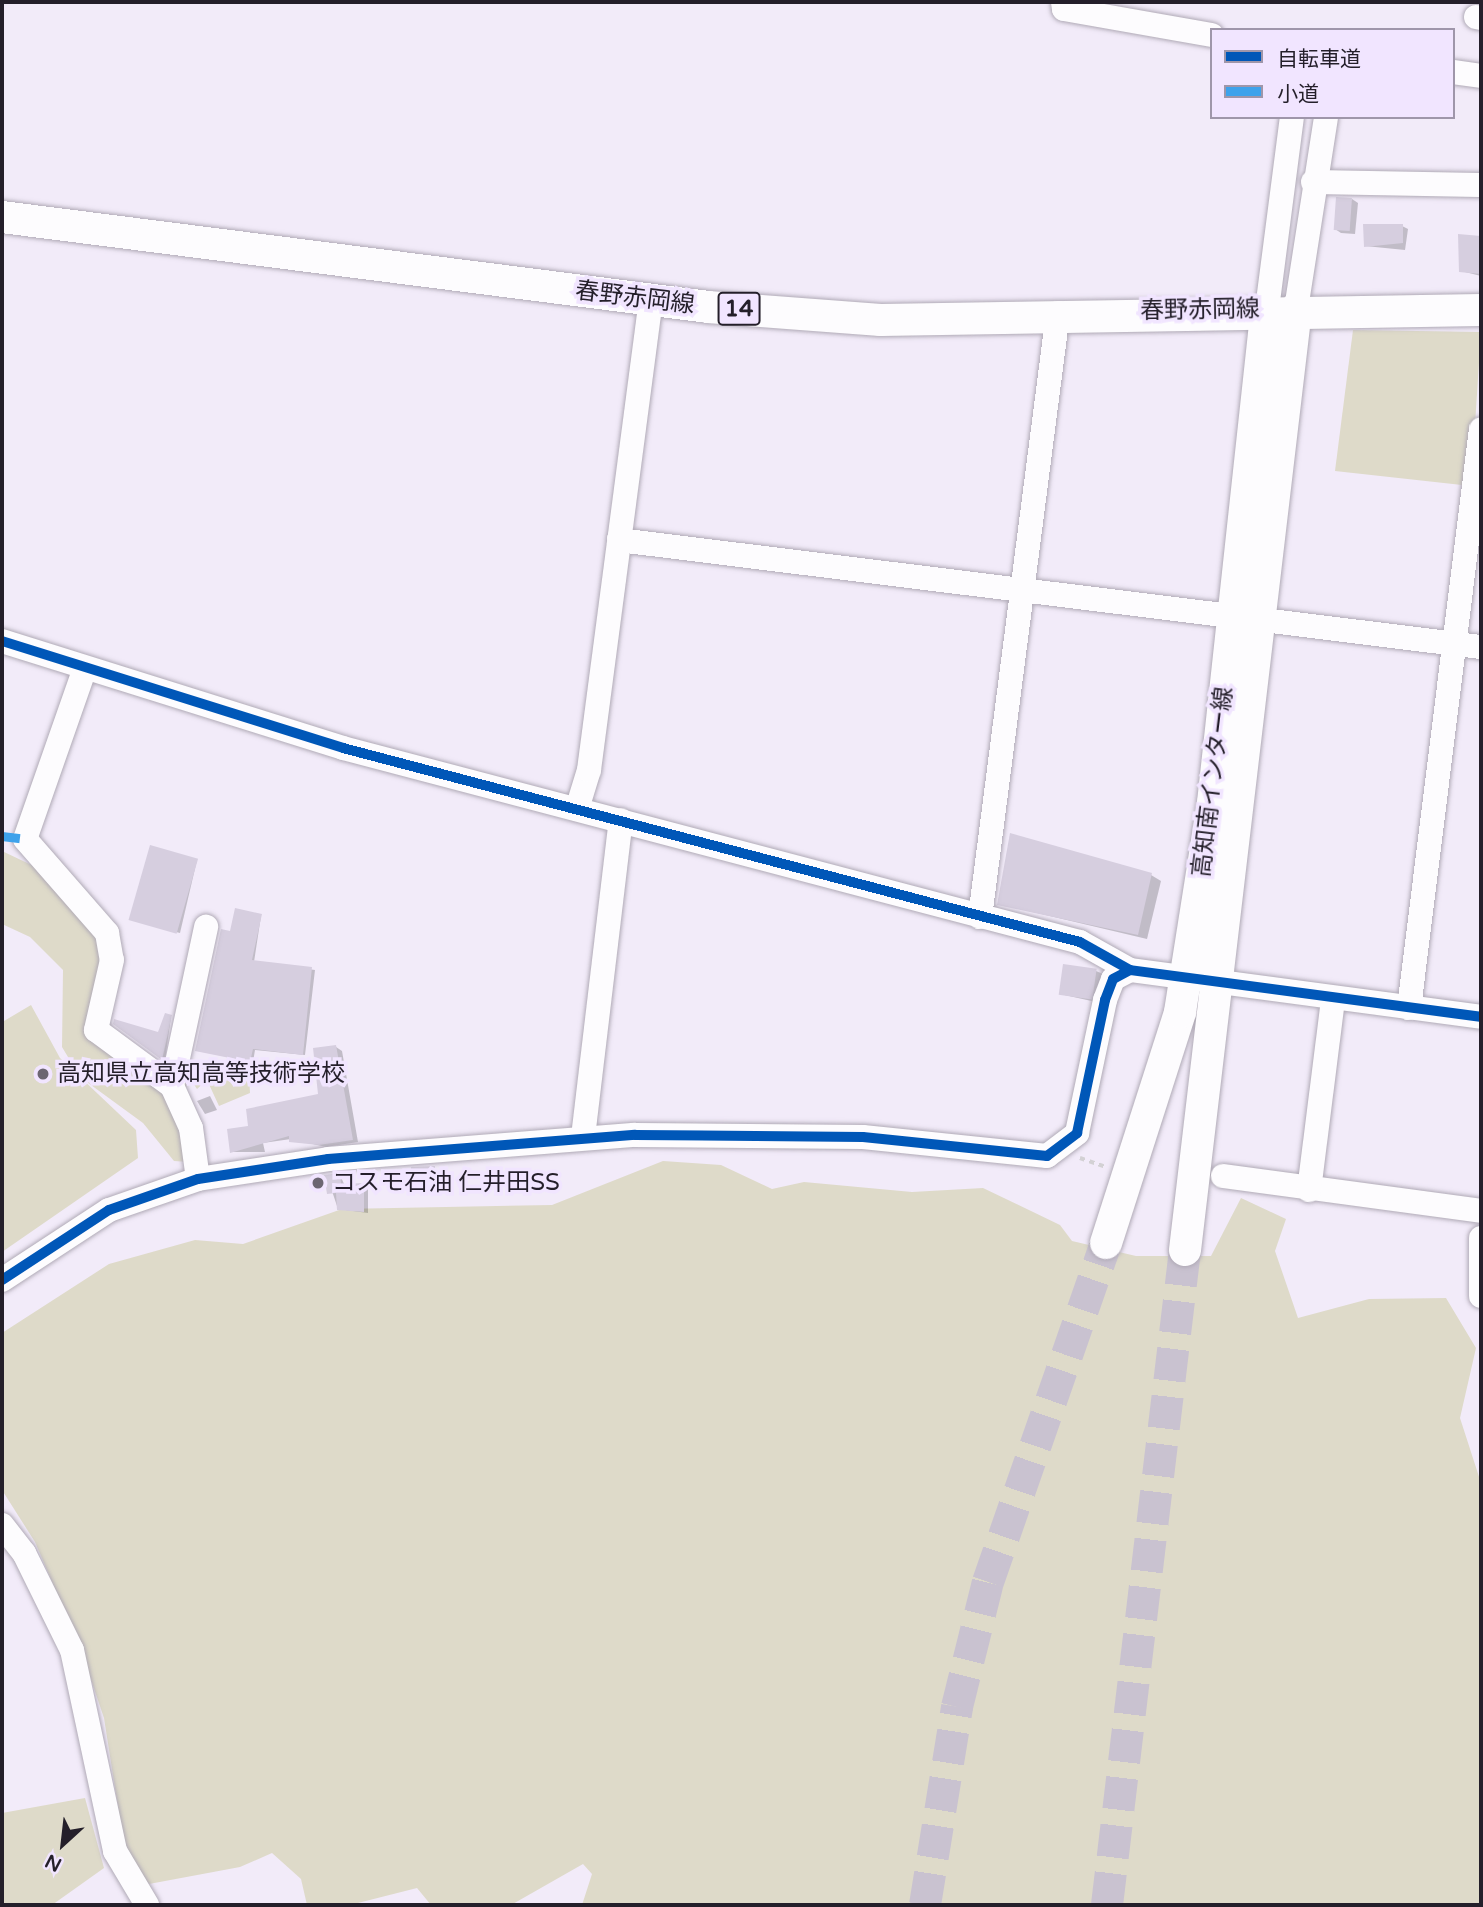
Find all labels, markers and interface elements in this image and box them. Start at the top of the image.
legend [1210,28,1455,119]
text: 自転車道 [1277,47,1361,72]
text: 小道 [1277,82,1319,107]
street label: 春野赤岡線 [574,276,696,320]
road number: 14 [716,290,762,328]
street label: 春野赤岡線 [1140,295,1260,325]
street label: 高知南インター線 [1187,685,1239,879]
place label: 高知県立高知高等技術学校 [57,1060,345,1088]
marker: 高知県立高知高等技術学校 [35,1066,51,1082]
place label: コスモ石油 仁井田SS [332,1169,560,1197]
marker: コスモ石油 仁井田SS [310,1175,326,1191]
north arrow [28,1809,98,1879]
text: N [42,1849,65,1876]

